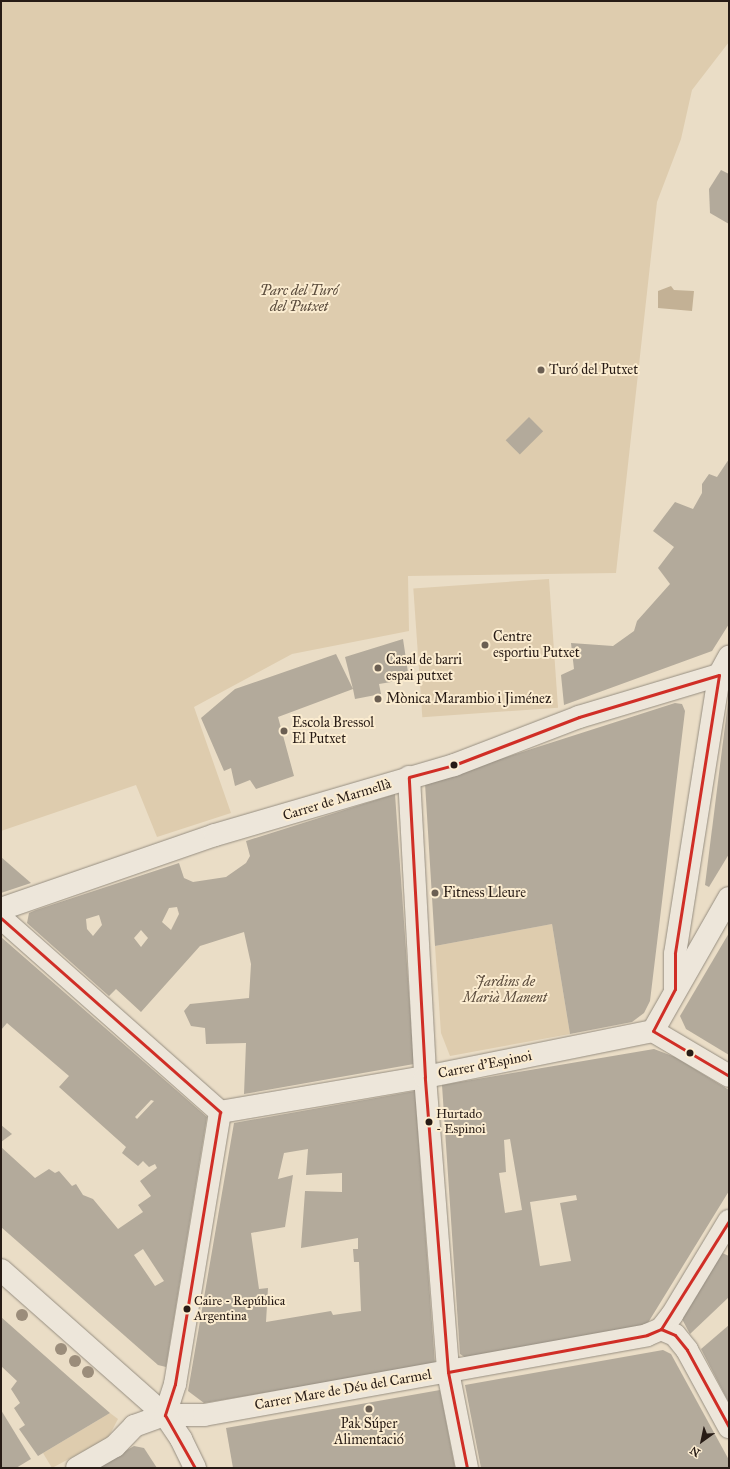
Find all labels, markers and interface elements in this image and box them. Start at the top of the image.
park label: Parc del Turó del Putxet [260,283,338,316]
place label: Turó del Putxet [549,362,638,378]
marker: Turó del Putxet [536,365,546,375]
place label: Centre esportiu Putxet [493,629,580,662]
marker: Centre esportiu Putxet [480,640,490,650]
place label: Casal de barri espai putxet [386,652,462,684]
marker: Casal de barri espai putxet [373,663,383,673]
place label: Mònica Marambio i Jiménez [386,691,551,707]
marker: Mònica Marambio i Jiménez [373,694,383,704]
place label: Escola Bressol El Putxet [292,715,374,748]
marker: Escola Bressol El Putxet [279,726,289,736]
unlabelled marker [449,760,459,770]
street label: Carrer de Marmellà [281,776,393,824]
place label: Fitness Lleure [443,885,526,901]
marker: Fitness Lleure [430,888,440,898]
park label: Jardins de Marià Manent [463,974,547,1006]
street label: Carrer d'Espinoi [437,1048,533,1082]
unlabelled marker [685,1048,695,1058]
place label: Hurtado - Espinoi [436,1107,486,1138]
marker: Hurtado - Espinoi [424,1117,434,1127]
place label: Caire - República Argentina [194,1294,285,1325]
marker: Caire - República Argentina [182,1304,192,1314]
street label: Carrer Mare de Déu del Carmel [253,1366,433,1414]
marker: Pak Súper Alimentació [364,1404,374,1414]
place label: Pak Súper Alimentació [334,1416,404,1448]
north arrow [682,1421,722,1461]
text: N [688,1443,703,1459]

